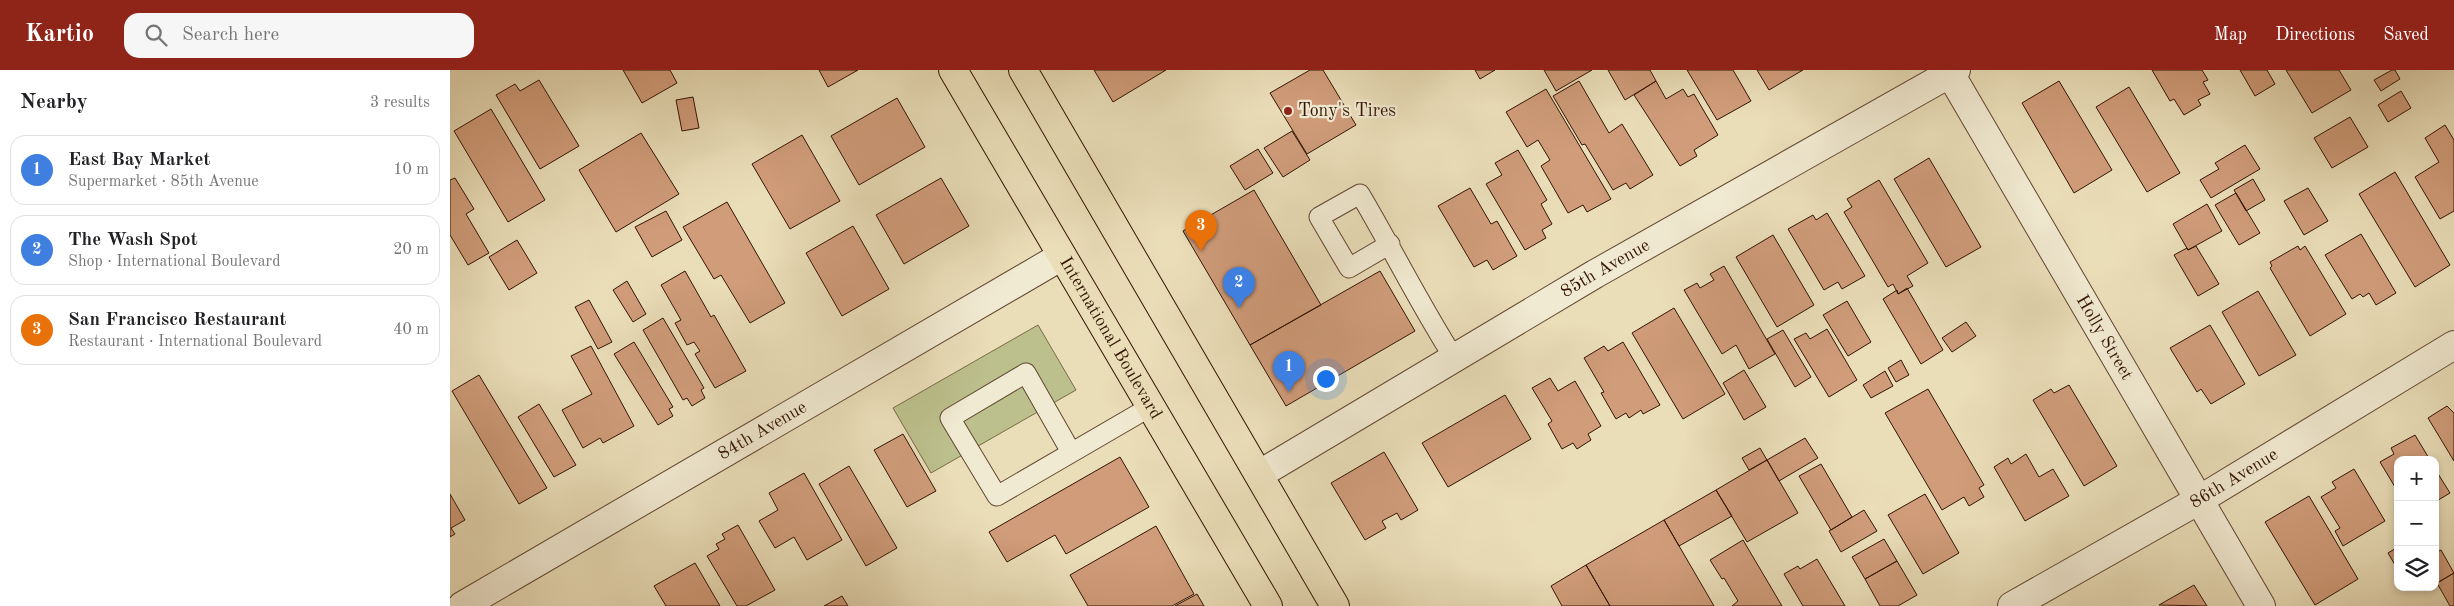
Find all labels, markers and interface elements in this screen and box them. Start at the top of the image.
search box [124,13,474,58]
icon: search [142,21,170,49]
text: Kartio [25,23,94,47]
text: Search here [182,26,279,45]
text: Map [2214,26,2247,44]
text: Directions [2275,26,2355,44]
text: Saved [2383,26,2429,44]
text: Nearby [20,92,88,113]
text: 3 results [370,95,430,111]
place label: Tony's Tires [1298,102,1396,120]
marker: Tony's Tires [1282,105,1294,117]
text: East Bay Market [68,151,210,170]
text: 1 [32,162,42,178]
text: 10 m [393,162,429,178]
text: Supermarket · 85th Avenue [68,174,259,190]
pin: 3 [1185,210,1217,251]
text: The Wash Spot [68,231,198,250]
street label: 85th Avenue [1558,236,1653,301]
text: 2 [32,242,42,258]
text: 20 m [393,242,429,258]
text: Shop · International Boulevard [68,254,280,270]
street label: International Boulevard [1056,254,1165,422]
pin: 2 [1223,267,1255,308]
street label: Holly Street [2073,292,2136,383]
text: San Francisco Restaurant [68,311,286,330]
text: 3 [32,322,42,338]
text: 40 m [393,322,429,338]
text: Restaurant · International Boulevard [68,334,322,350]
pin: 1 [1273,351,1305,392]
your location [1313,366,1339,392]
street label: 84th Avenue [715,398,810,463]
street label: 86th Avenue [2187,445,2281,512]
map controls [2394,456,2439,591]
button: + [2394,456,2439,501]
button: − [2394,501,2439,546]
button: layers [2394,546,2439,591]

